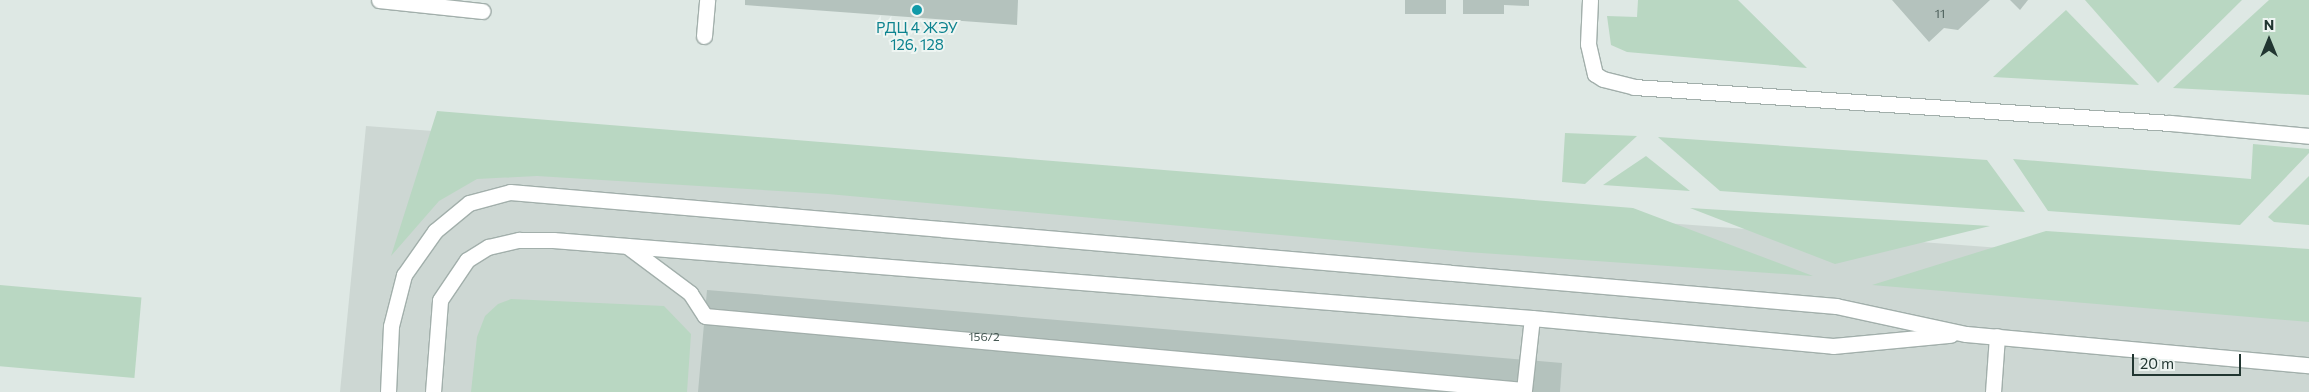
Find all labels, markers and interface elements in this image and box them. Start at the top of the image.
marker: РДЦ 4 ЖЭУ 126, 128 [911,4,923,16]
house number: 11 [1935,7,1945,21]
north arrow [2244,15,2294,65]
text: N [2264,16,2274,33]
place label: РДЦ 4 ЖЭУ 126, 128 [876,18,958,53]
house number: 156/2 [968,330,1000,344]
scale bar [2134,344,2243,376]
text: 20 m [2140,354,2174,372]

